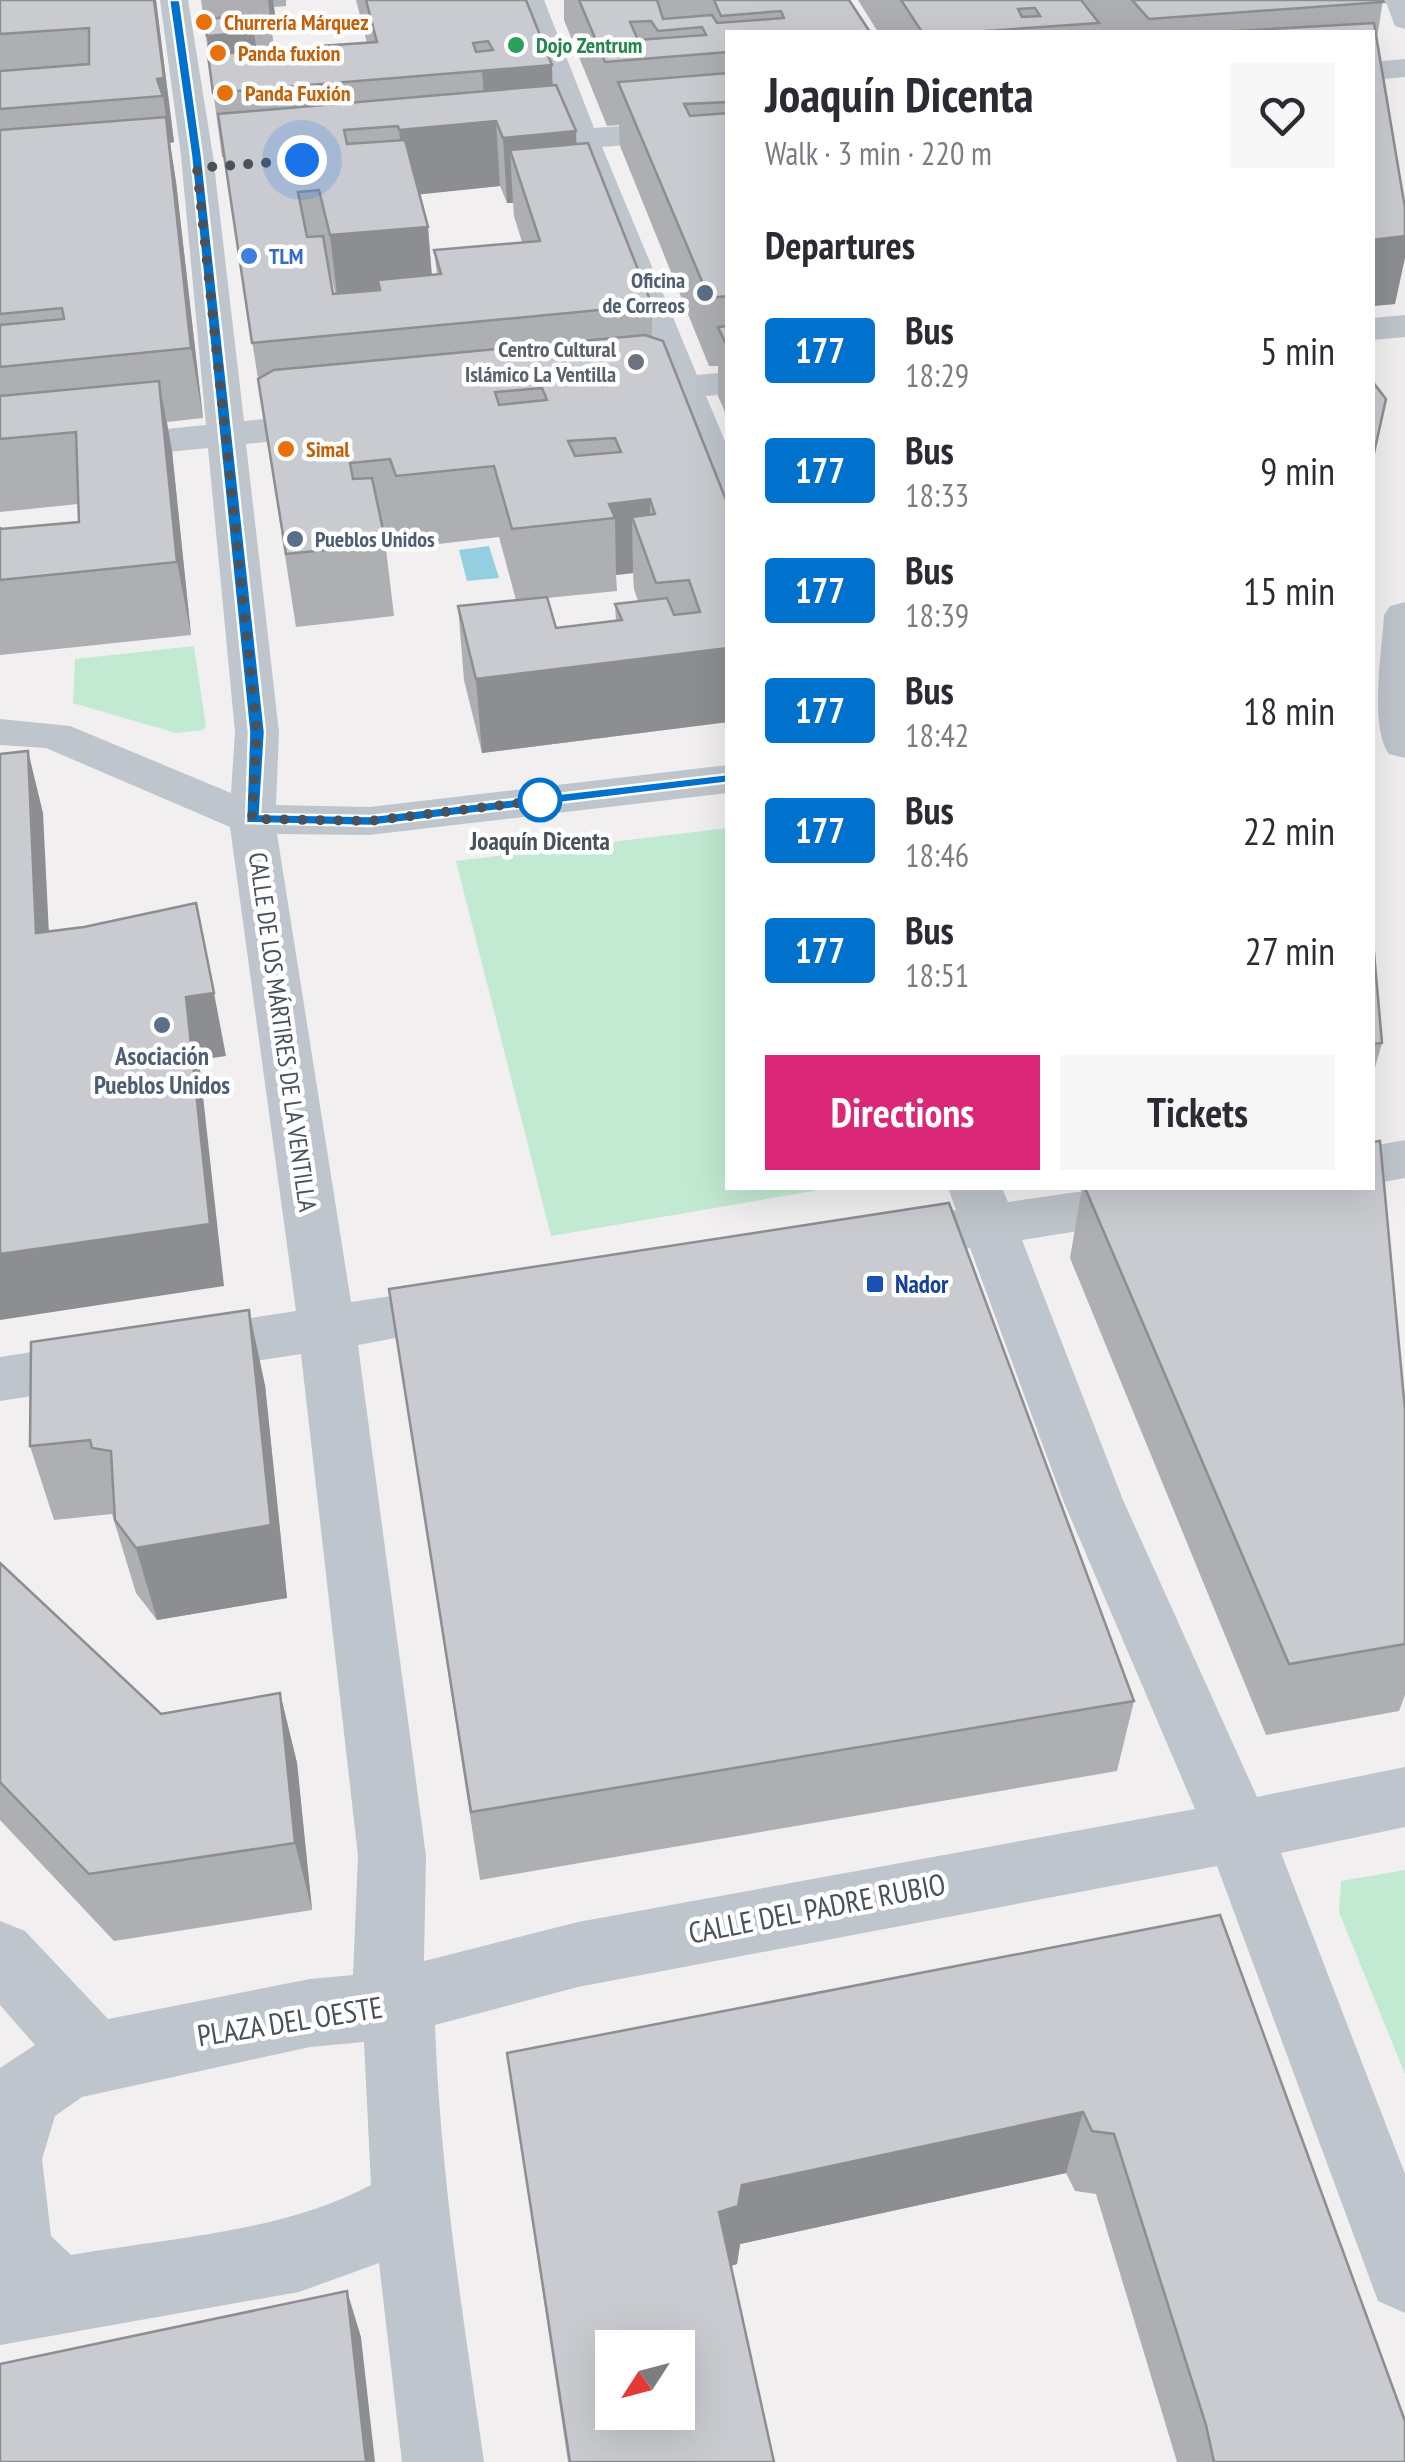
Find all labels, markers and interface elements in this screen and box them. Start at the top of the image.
place label: Churrería Márquez [224,8,369,36]
marker: Churrería Márquez [193,11,215,33]
place label: Dojo Zentrum [536,31,642,59]
marker: Dojo Zentrum [505,34,527,56]
place label: Panda fuxion [238,39,340,67]
marker: Panda fuxion [207,42,229,64]
text: Joaquín Dicenta [765,63,1033,125]
button: heart [1230,63,1335,168]
place label: Panda Fuxión [245,79,351,107]
marker: Panda Fuxión [214,82,236,104]
text: Walk · 3 min · 220 m [765,132,992,174]
your location [277,135,327,185]
text: Departures [765,220,915,269]
place label: TLM [269,242,303,270]
marker: TLM [238,245,260,267]
place label: Oficina de Correos [603,266,685,319]
marker: Oficina de Correos [694,282,716,304]
text: Bus [905,305,954,354]
text: 5 min [1260,326,1335,375]
text: 177 [795,327,845,373]
place label: Centro Cultural Islámico La Ventilla [465,335,617,388]
marker: Centro Cultural Islámico La Ventilla [625,351,647,373]
text: 18:29 [905,354,969,396]
text: Bus [905,425,954,474]
place label: Simal [306,435,350,463]
marker: Simal [275,438,297,460]
text: 9 min [1260,446,1335,495]
text: 177 [795,447,845,493]
text: 18:33 [905,474,969,516]
place label: Pueblos Unidos [315,525,435,553]
marker: Pueblos Unidos [284,528,306,550]
text: Bus [905,545,954,594]
text: 15 min [1243,566,1335,615]
text: 177 [795,567,845,613]
text: 18:39 [905,594,969,636]
text: Bus [905,665,954,714]
text: 18 min [1243,686,1335,735]
text: 177 [795,687,845,733]
text: 18:42 [905,714,969,756]
marker: Joaquín Dicenta [519,779,561,821]
text: Bus [905,785,954,834]
text: 22 min [1243,806,1335,855]
text: 177 [795,807,845,853]
place label: Joaquín Dicenta [469,825,610,857]
text: 18:46 [905,834,969,876]
street label: CALLE DE LOS MÁRTIRES DE LA VENTILLA [242,850,324,1214]
text: Bus [905,905,954,954]
text: 27 min [1245,926,1335,975]
text: 177 [795,927,845,973]
text: 18:51 [905,954,969,996]
marker: Asociación Pueblos Unidos [151,1014,173,1036]
place label: Asociación Pueblos Unidos [94,1040,230,1101]
button: Directions [765,1055,1040,1170]
button: Tickets [1060,1055,1335,1170]
place label: Nador [895,1268,949,1300]
marker: Nador [864,1273,886,1295]
street label: CALLE DEL PADRE RUBIO [685,1864,948,1952]
street label: PLAZA DEL OESTE [194,1987,385,2054]
north arrow [595,2330,695,2430]
map controls [595,2330,695,2430]

